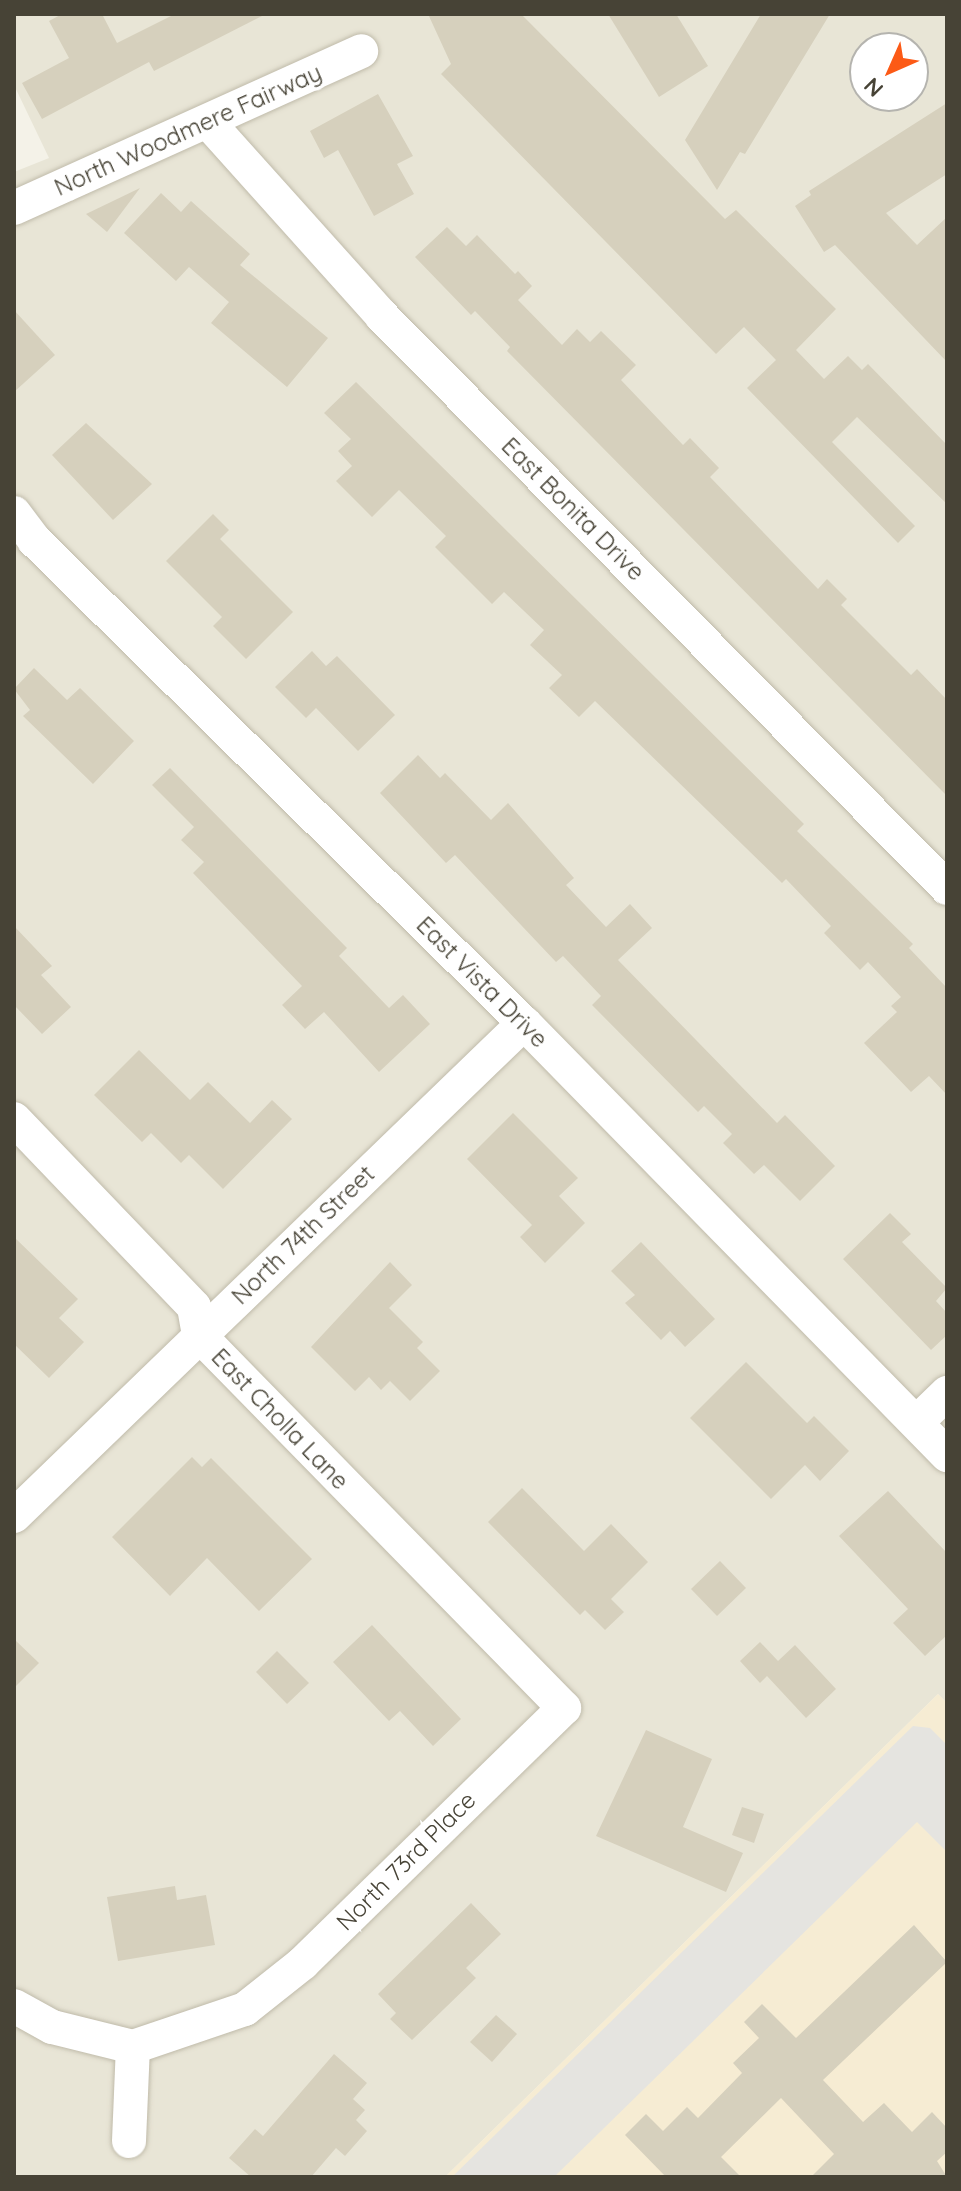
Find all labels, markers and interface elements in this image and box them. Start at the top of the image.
north arrow [849,32,929,112]
street label: North Woodmere Fairway [50,58,326,202]
text: N [858,72,889,103]
street label: East Bonita Drive [496,432,650,586]
street label: East Vista Drive [410,910,554,1054]
street label: North 74th Street [226,1160,380,1310]
street label: East Cholla Lane [205,1343,355,1495]
street label: North 73rd Place [331,1786,481,1936]

